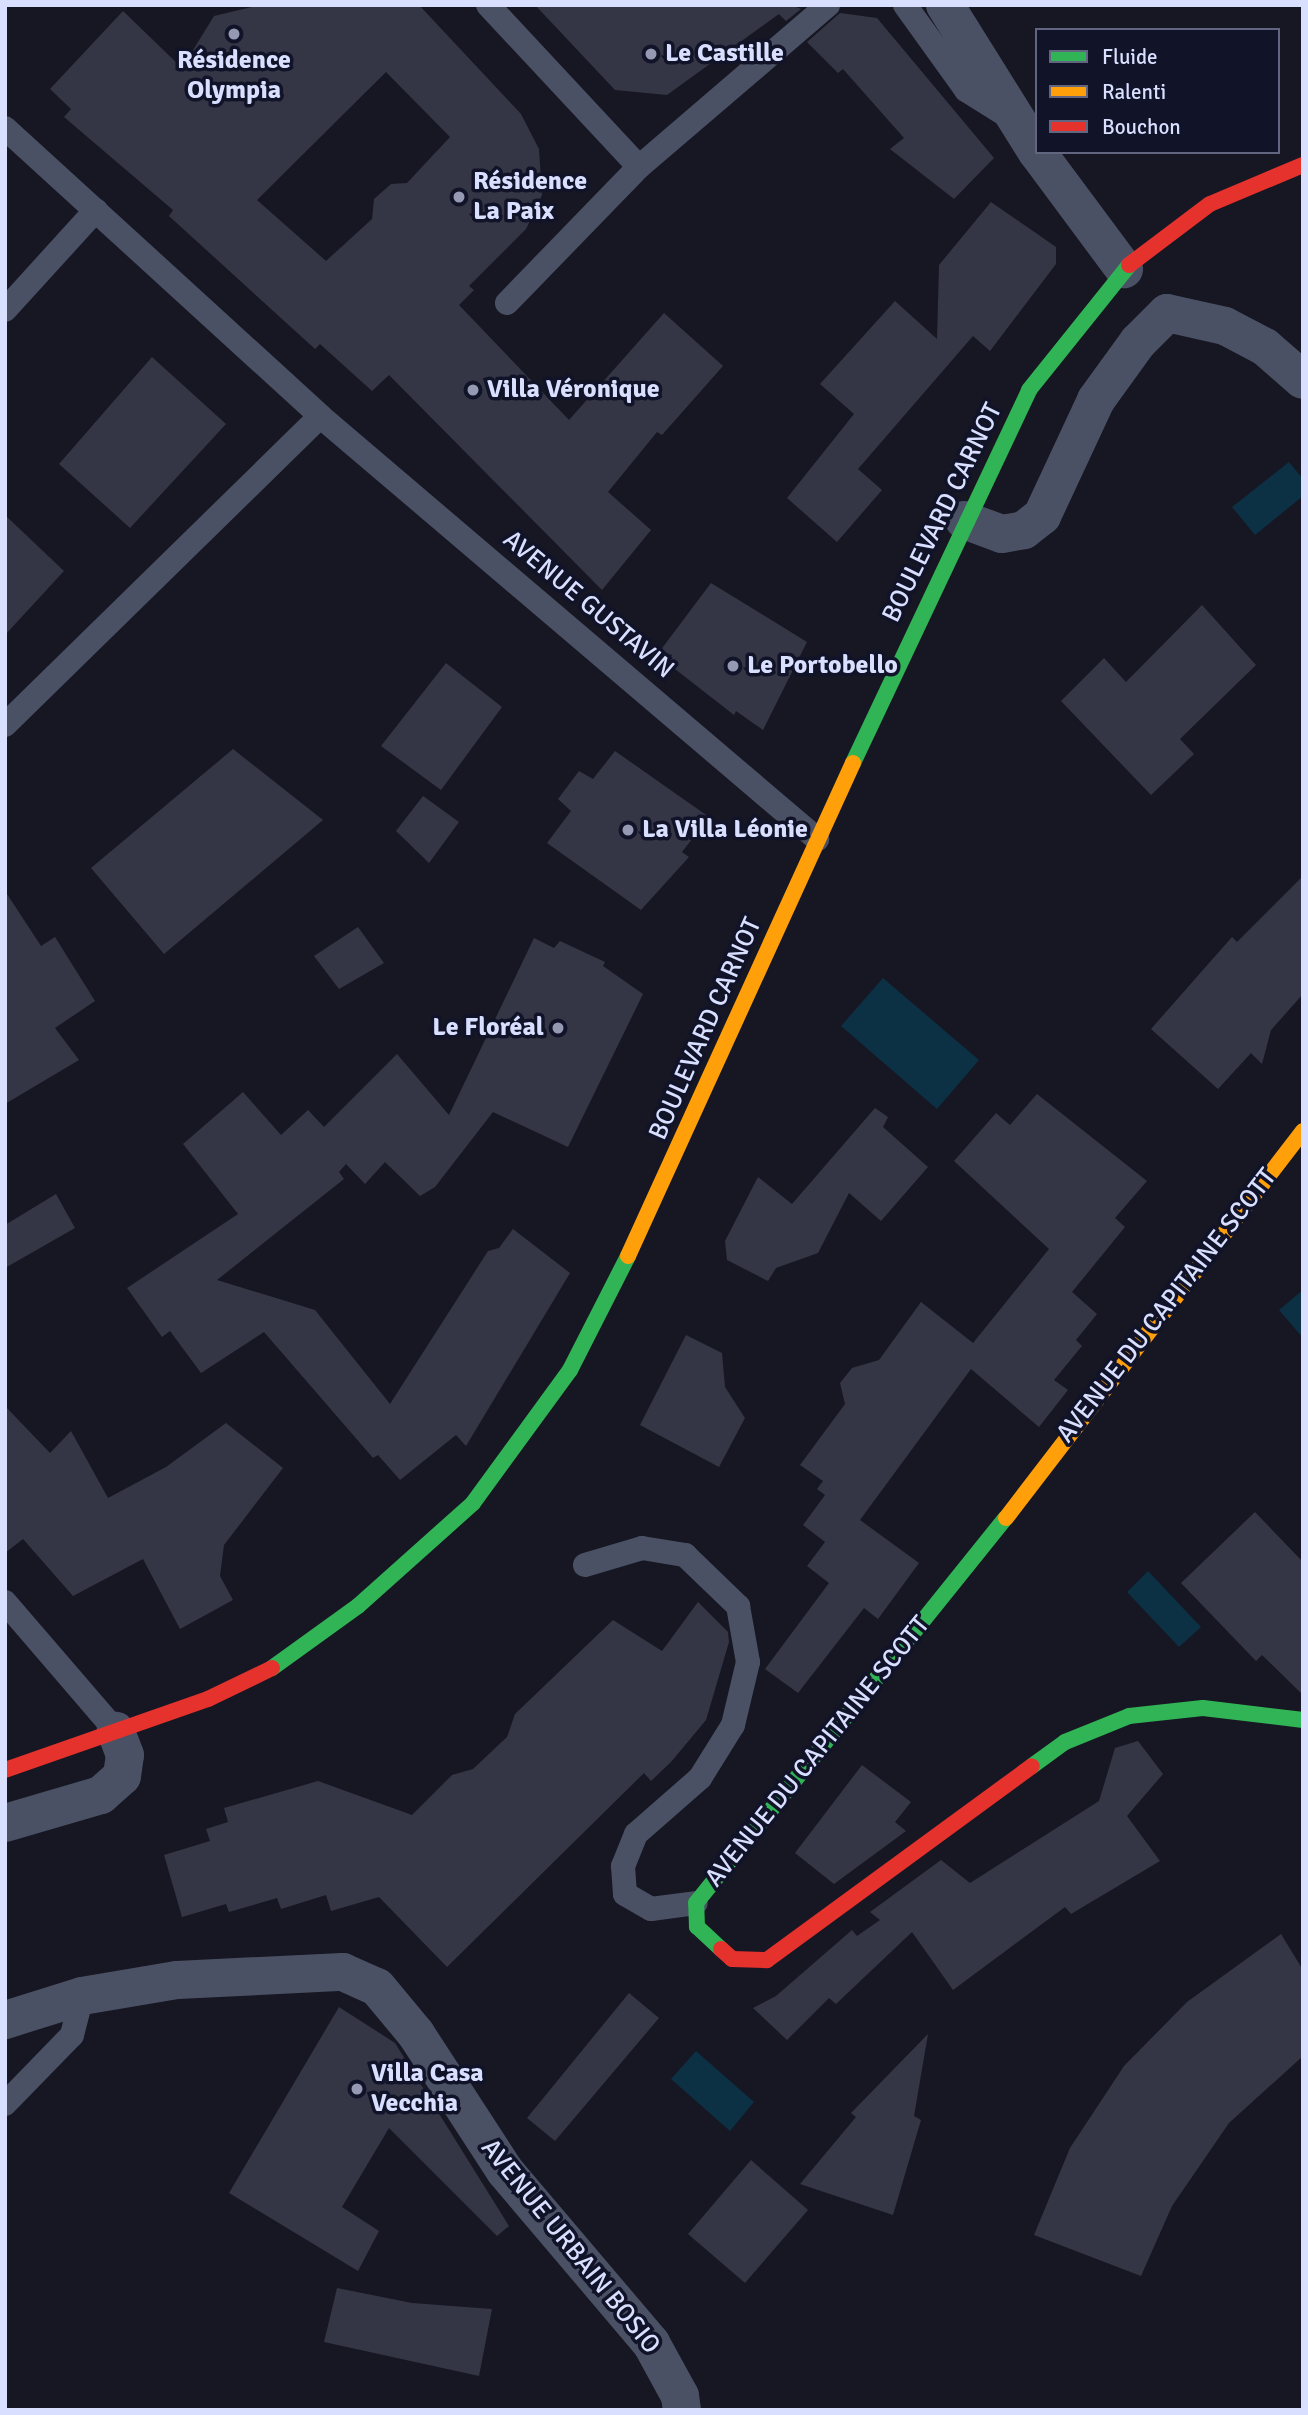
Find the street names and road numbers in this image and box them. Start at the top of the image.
street label: BOULEVARD CARNOT [876,398,1010,628]
street label: AVENUE GUSTAVIN [496,524,680,686]
street label: BOULEVARD CARNOT [643,913,769,1145]
street label: AVENUE DU CAPITAINE SCOTT [1050,1163,1284,1449]
street label: AVENUE DU CAPITAINE SCOTT [699,1610,937,1894]
street label: AVENUE URBAIN BOSIO [474,2133,666,2361]

